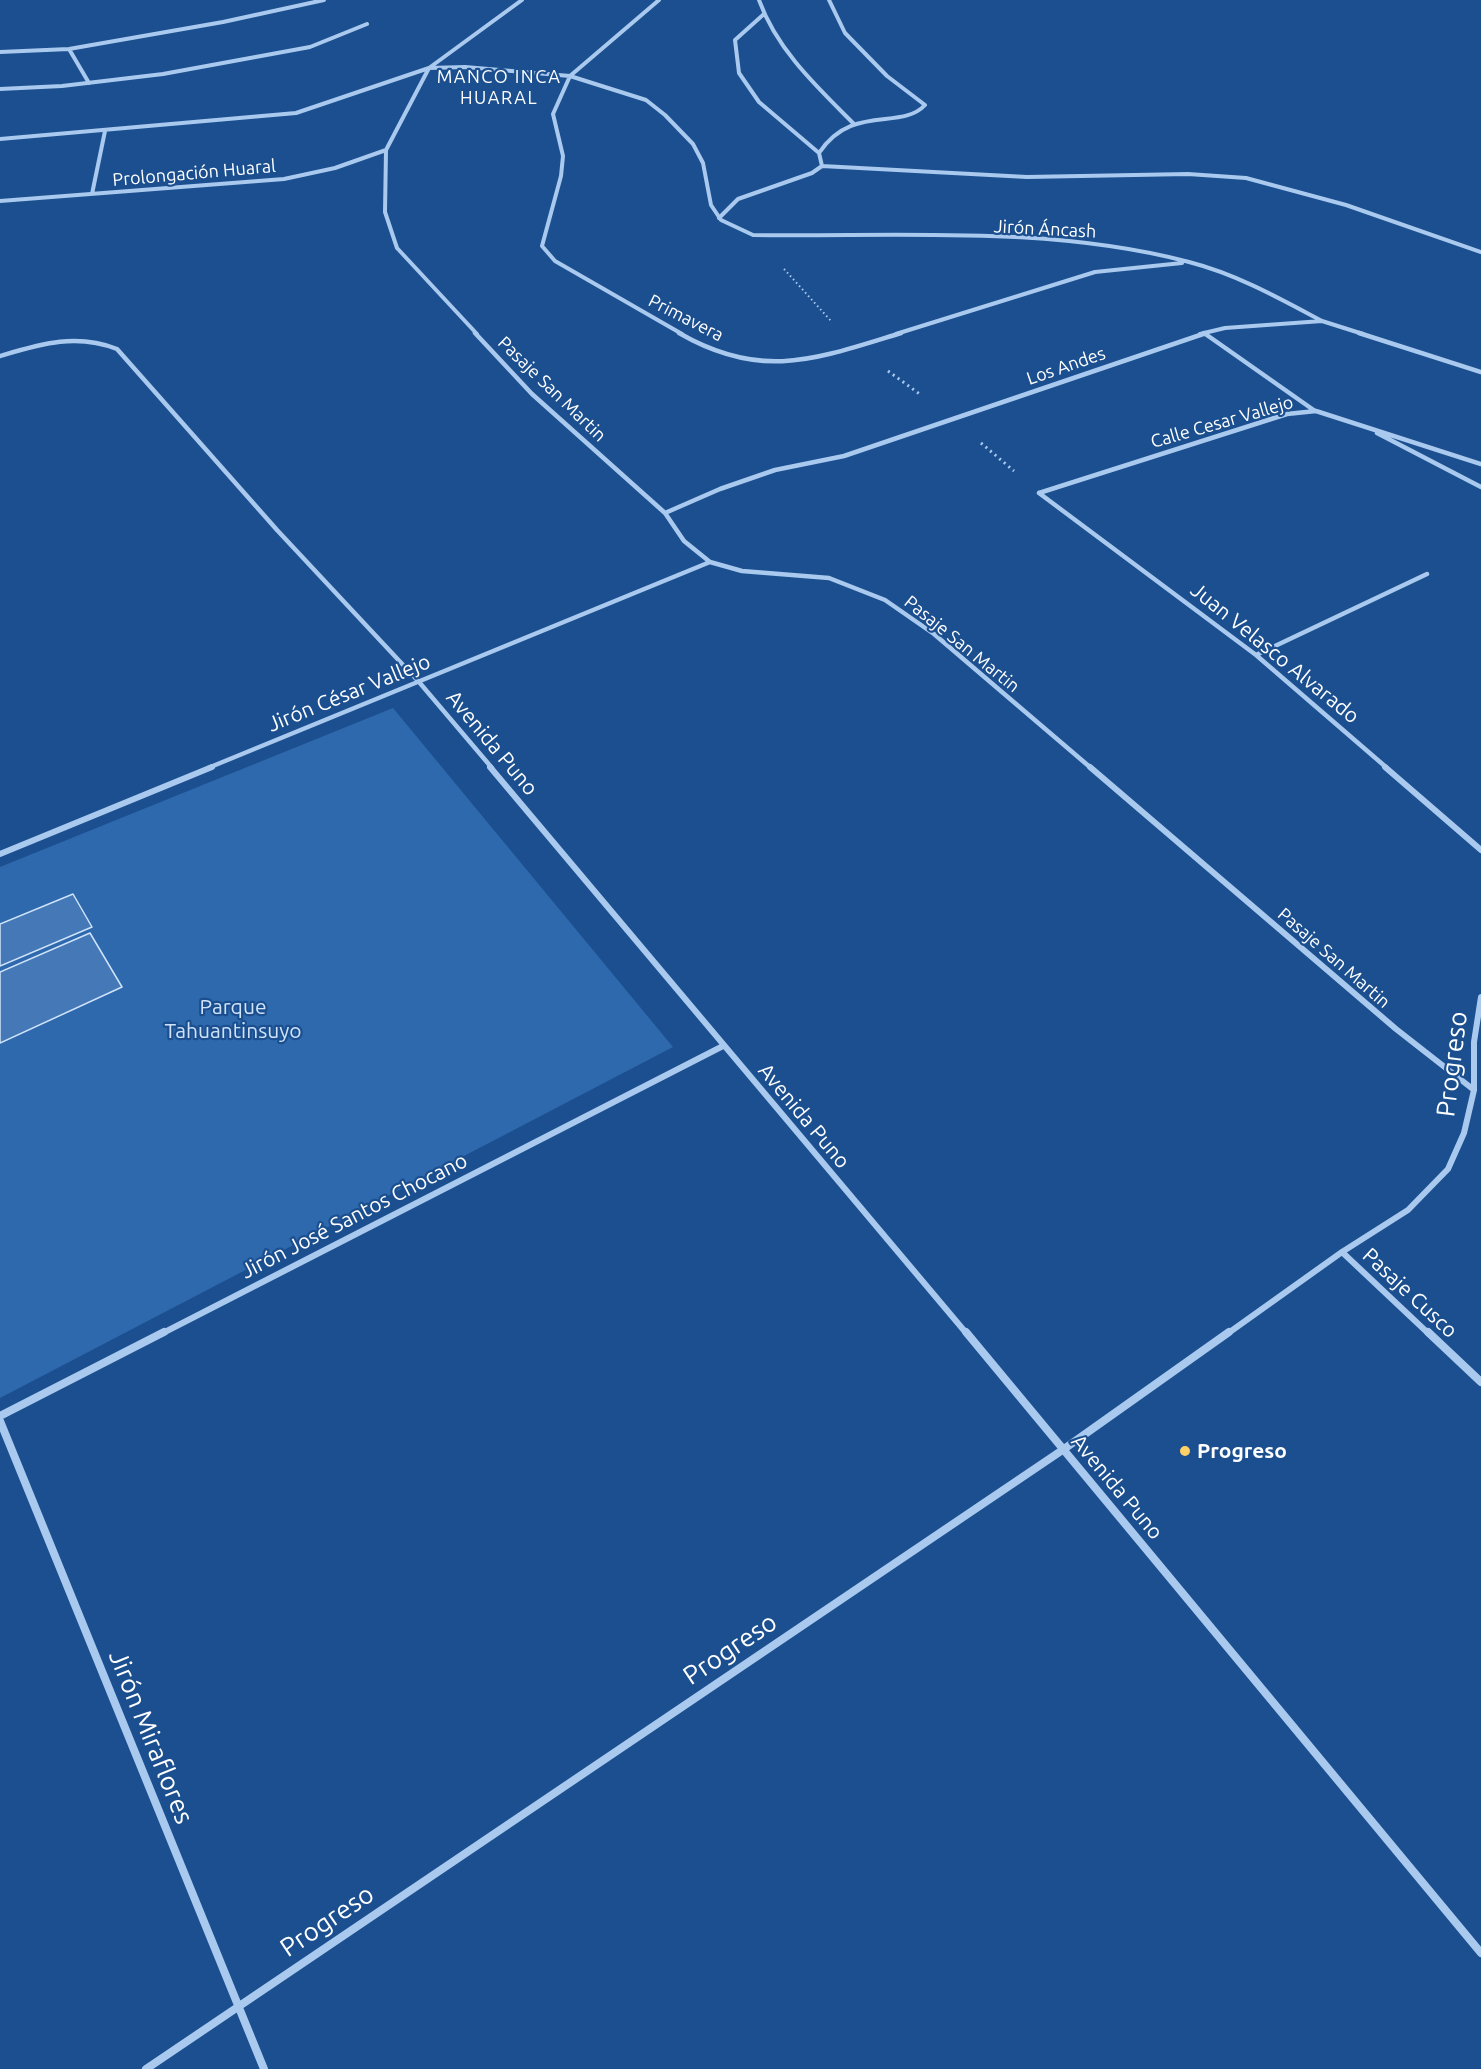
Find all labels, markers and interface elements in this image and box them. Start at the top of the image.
district label: MANCO INCA HUARAL [437,66,561,109]
street label: Prolongación Huaral [111,155,277,191]
street label: Jirón Áncash [993,216,1097,242]
street label: Primavera [645,290,727,346]
street label: Pasaje San Martin [493,332,611,446]
street label: Los Andes [1024,342,1108,390]
street label: Calle Cesar Vallejo [1148,391,1296,453]
street label: Juan Velasco Alvarado [1186,577,1364,729]
street label: Pasaje San Martin [900,591,1024,697]
street label: Jirón César Vallejo [264,649,434,737]
street label: Avenida Puno [441,685,543,801]
street label: Pasaje San Martin [1273,903,1395,1013]
park label: Parque Tahuantinsuyo [164,994,302,1044]
street label: Progreso [1430,1009,1474,1119]
street label: Avenida Puno [753,1058,855,1174]
street label: Jirón José Santos Chocano [237,1148,471,1284]
street label: Pasaje Cusco [1357,1243,1463,1343]
street label: Avenida Puno [1066,1429,1168,1545]
place label: Progreso [1197,1438,1287,1464]
marker: Progreso [1178,1444,1192,1458]
street label: Progreso [677,1606,783,1692]
street label: Jirón Miraflores [102,1646,200,1828]
street label: Progreso [274,1878,380,1964]

